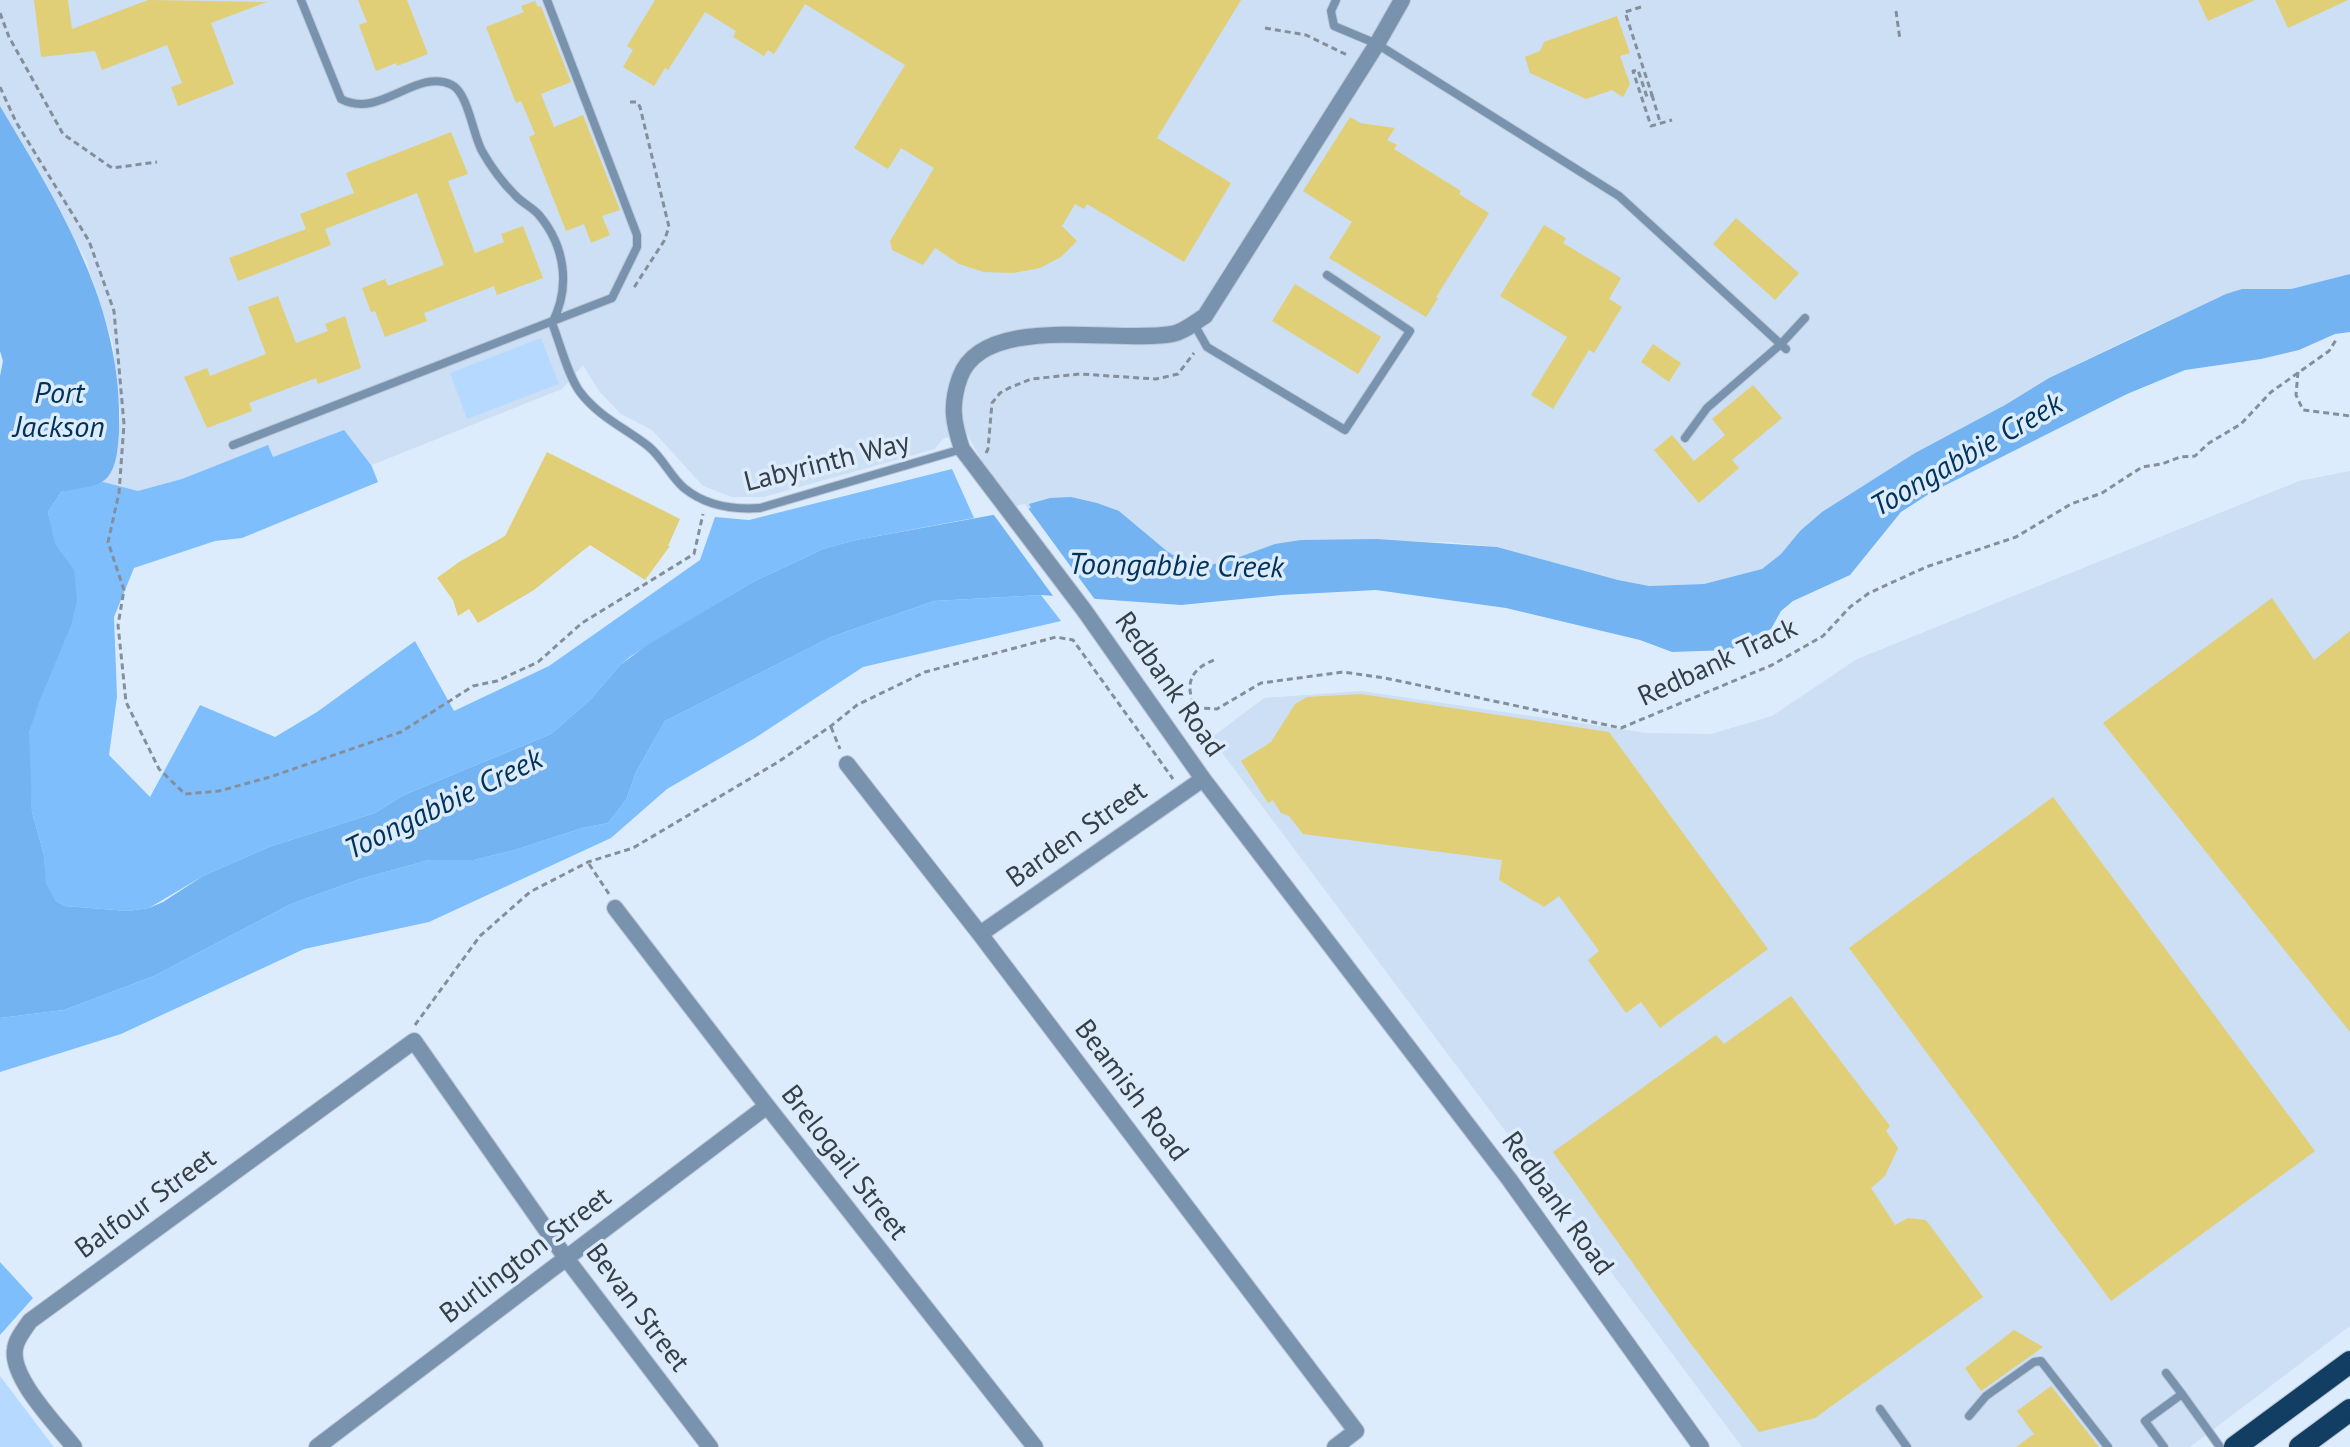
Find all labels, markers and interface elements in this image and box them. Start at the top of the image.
water label: Port Jackson [13,376,105,446]
water label: Toongabbie Creek [1865,387,2069,525]
street label: Labyrinth Way [741,426,913,500]
water label: Toongabbie Creek [1068,547,1284,587]
street label: Redbank Road [1107,606,1231,764]
street label: Redbank Track [1633,611,1803,715]
water label: Toongabbie Creek [339,742,549,868]
street label: Barden Street [1000,774,1154,896]
street label: Beamish Road [1067,1014,1195,1168]
street label: Brelogail Street [773,1079,915,1247]
street label: Redbank Road [1494,1126,1620,1282]
street label: Balfour Street [69,1142,223,1266]
street label: Burlington Street [434,1181,618,1331]
street label: Bevan Street [578,1237,696,1379]

